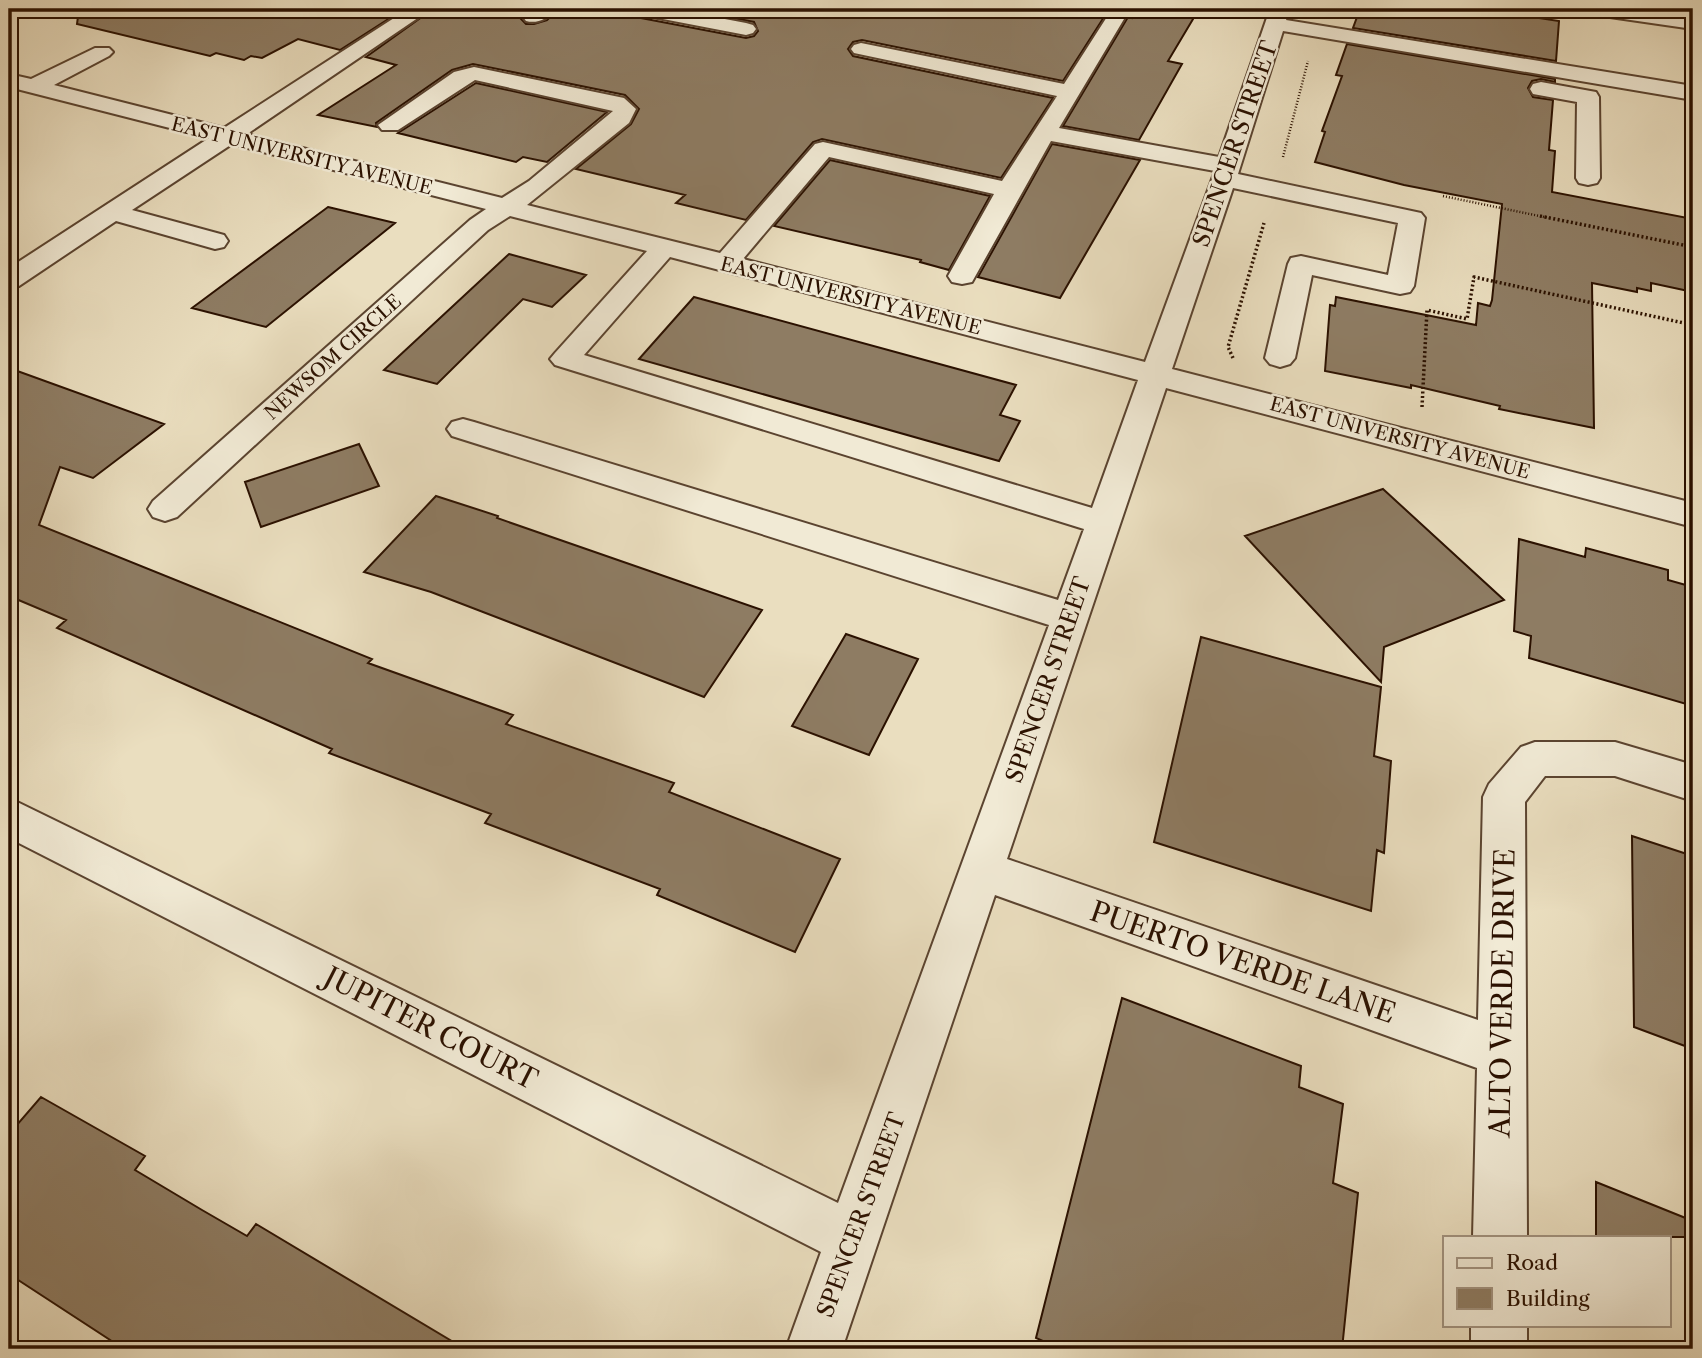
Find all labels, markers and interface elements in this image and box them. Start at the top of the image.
street label: SPENCER STREET [1187,37,1284,251]
street label: EAST UNIVERSITY AVENUE [169,112,435,200]
street label: EAST UNIVERSITY AVENUE [718,252,984,340]
street label: NEWSOM CIRCLE [260,290,406,424]
street label: EAST UNIVERSITY AVENUE [1268,392,1532,484]
street label: SPENCER STREET [1000,573,1097,787]
street label: ALTO VERDE DRIVE [1482,848,1522,1139]
street label: PUERTO VERDE LANE [1086,894,1400,1030]
street label: JUPITER COURT [315,958,543,1096]
street label: SPENCER STREET [811,1108,911,1321]
legend [1443,1236,1670,1326]
text: Road [1506,1250,1558,1275]
text: Building [1506,1286,1591,1311]

